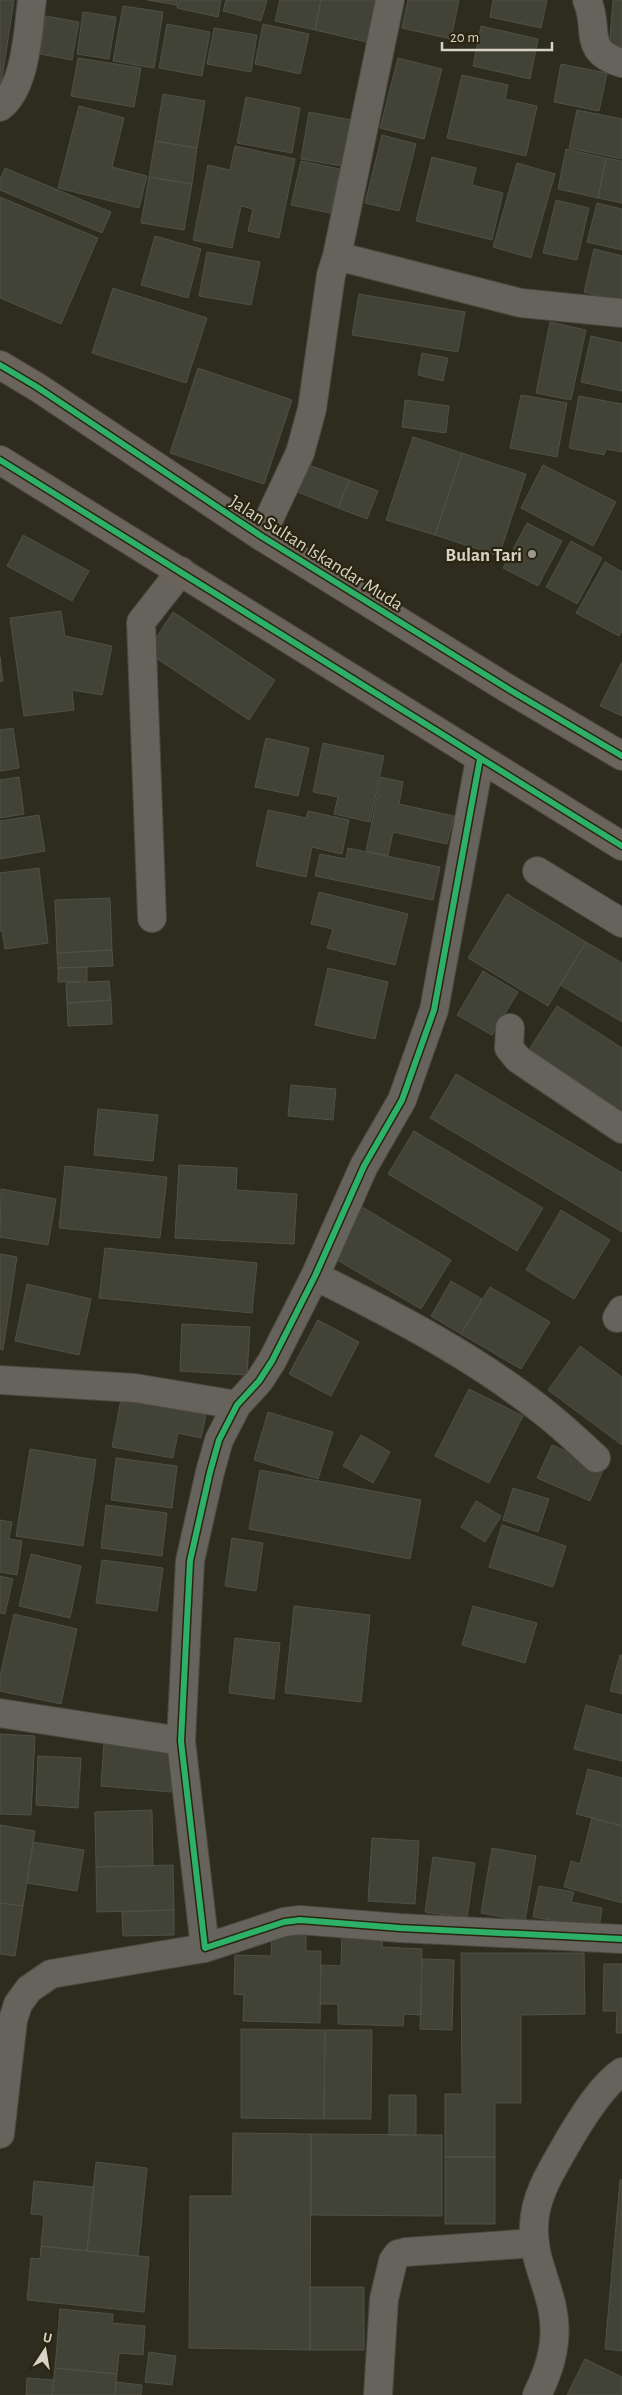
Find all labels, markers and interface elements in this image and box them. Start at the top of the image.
scale bar [442,20,552,52]
text: 20 m [450,30,479,45]
street label: Jalan Sultan Iskandar Muda [226,492,406,615]
place label: Bulan Tari [445,546,522,565]
marker: Bulan Tari [526,548,538,560]
north arrow [20,2325,70,2375]
text: U [42,2330,53,2346]

